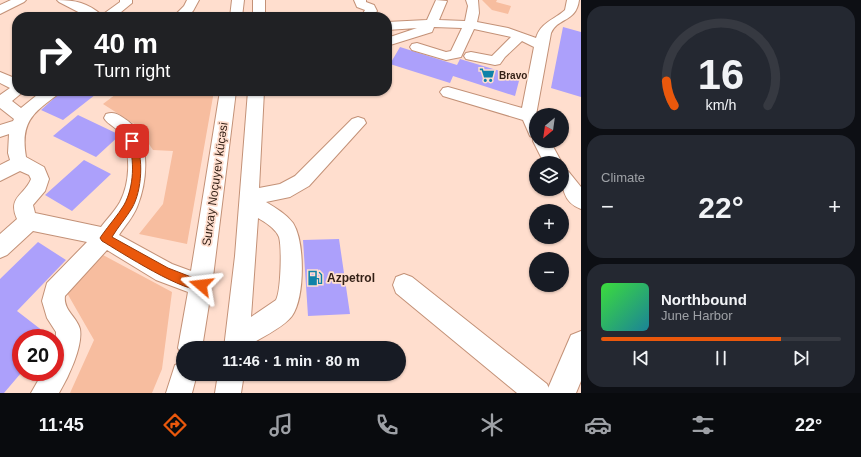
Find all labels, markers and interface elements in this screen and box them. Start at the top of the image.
icon: right [28,28,80,80]
text: 40 m [94,28,158,59]
text: 16 [698,50,744,97]
text: Turn right [94,61,170,81]
supermarket icon: Bravo [478,66,496,84]
place label: Bravo [499,70,527,81]
text: km/h [706,96,737,112]
north arrow [529,108,569,148]
map controls [529,108,569,292]
street label: Surxay Noçuyev küçəsi [199,121,231,247]
pin [115,124,149,158]
icon: arrive [121,130,143,152]
button: layers [529,156,569,196]
text: Climate [601,170,645,185]
text: 22° [698,191,744,224]
text: − [601,194,614,219]
text: + [828,194,841,219]
button: + [529,204,569,244]
button: − [529,252,569,292]
position arrow [180,264,222,306]
fuel station icon: Azpetrol [306,269,324,287]
place label: Azpetrol [327,271,375,285]
text: Northbound [661,291,747,308]
text: June Harbor [661,308,733,323]
speed limit sign: 20 [12,329,64,381]
icon: previous [630,347,652,369]
icon: pause [710,347,732,369]
icon: next [790,347,812,369]
text: 11:46 · 1 min · 80 m [222,352,360,369]
icon: directions [161,411,189,439]
icon: music [267,411,295,439]
icon: phone [373,411,401,439]
icon: climate [478,411,506,439]
icon: car [584,411,612,439]
icon: filters [689,411,717,439]
text: 11:45 [39,415,84,435]
text: 22° [795,415,822,435]

